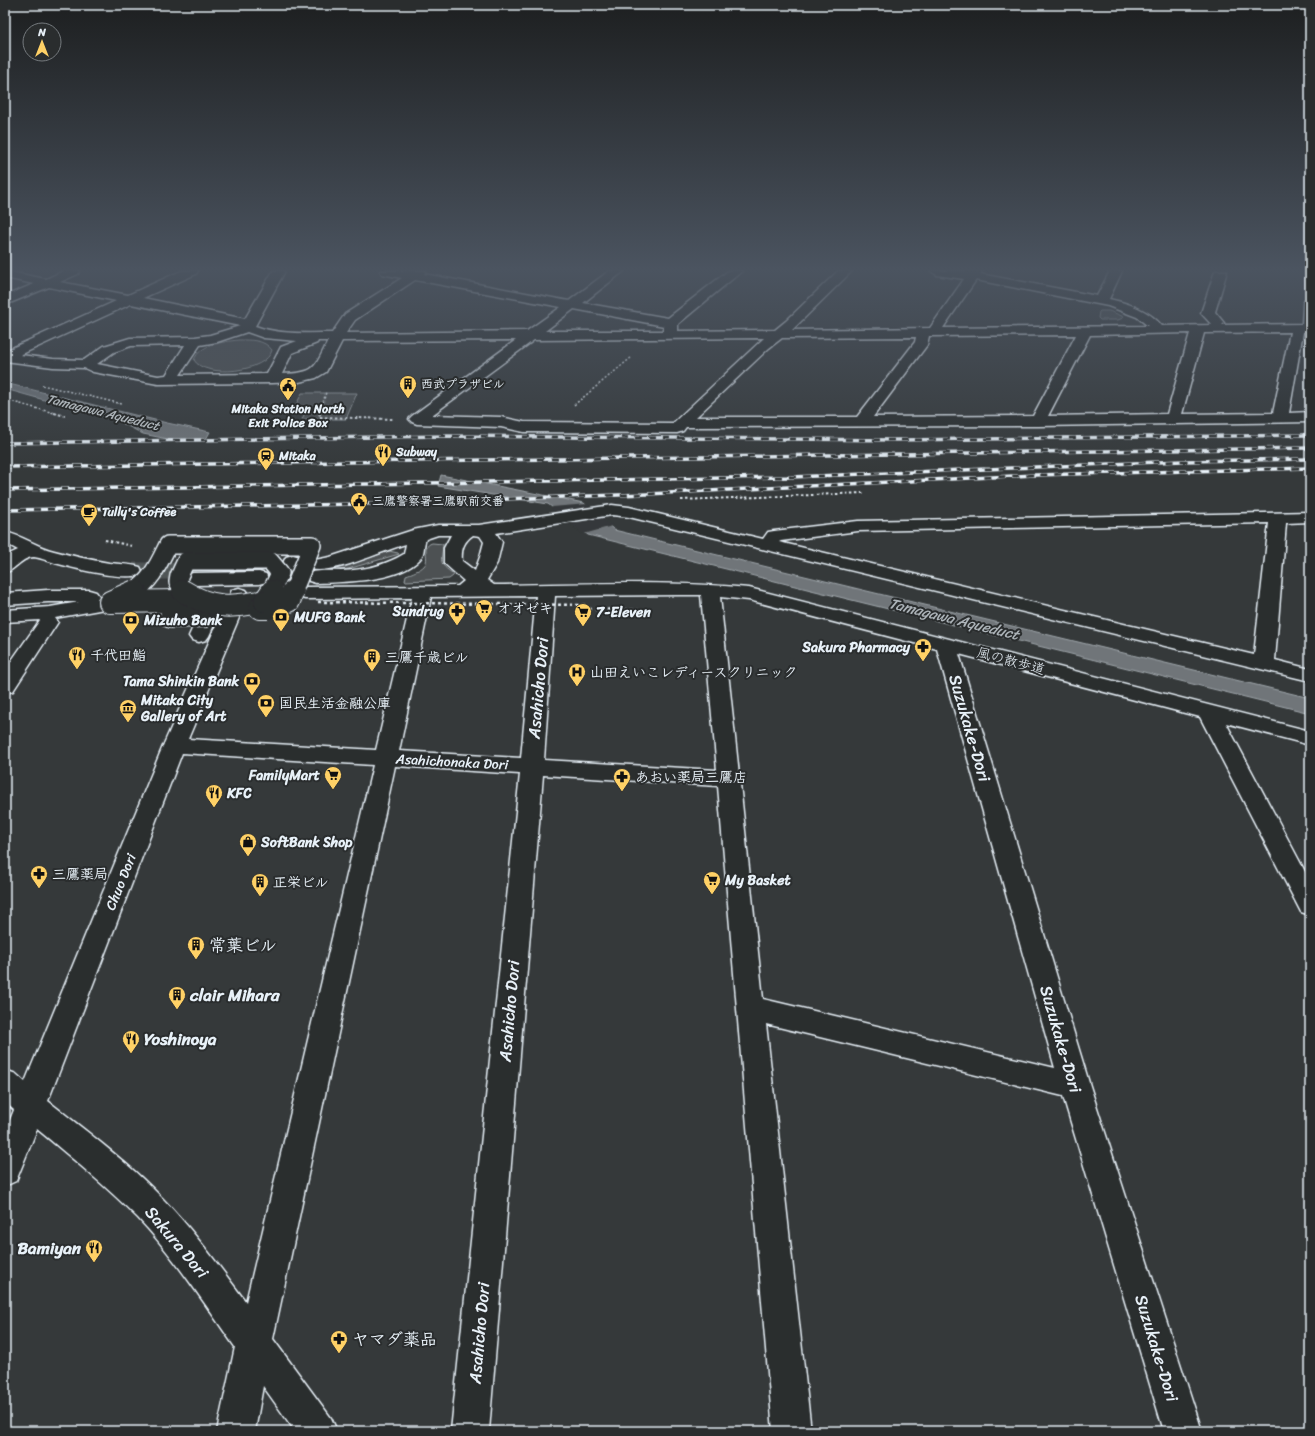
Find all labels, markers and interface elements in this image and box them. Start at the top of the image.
north arrow [22,22,62,62]
text: N [37,23,46,42]
place label: 西武プラザビル [421,373,505,395]
building icon: 西武プラザビル [398,374,418,399]
public building icon: Mitaka Station North Exit Police Box [278,376,298,401]
water label: Tamagawa Aqueduct [44,387,163,437]
place label: Mitaka Station North Exit Police Box [230,398,345,434]
place label: Subway [395,441,438,463]
restaurant icon: Subway [373,442,393,467]
place label: Mitaka [278,445,317,467]
station icon: Mitaka [256,446,276,471]
place label: 三鷹警察署三鷹駅前交番 [372,490,504,512]
public building icon: 三鷹警察署三鷹駅前交番 [349,491,369,516]
place label: Tully's Coffee [102,501,177,523]
cafe icon: Tully's Coffee [79,502,99,527]
water label: Tamagawa Aqueduct [886,590,1023,648]
place label: オオゼキ [497,596,553,621]
supermarket icon: オオゼキ [474,598,494,623]
place label: Sundrug [391,599,445,624]
place label: 7-Eleven [596,600,651,625]
pharmacy icon: Sundrug [447,601,467,626]
supermarket icon: 7-Eleven [573,602,593,627]
place label: MUFG Bank [293,605,366,630]
bank icon: MUFG Bank [271,607,291,632]
place label: Mizuho Bank [143,608,223,633]
bank icon: Mizuho Bank [121,610,141,635]
street label: Asahicho Dori [519,635,557,741]
place label: Sakura Pharmacy [801,635,911,660]
pharmacy icon: Sakura Pharmacy [913,637,933,662]
street label: 風の散歩道 [974,640,1048,682]
place label: 千代田鮨 [90,643,146,668]
restaurant icon: 千代田鮨 [67,645,87,670]
place label: 三鷹千歳ビル [385,645,469,670]
building icon: 三鷹千歳ビル [362,647,382,672]
place label: 山田えいこレディースクリニック [590,660,797,685]
hospital icon: 山田えいこレディースクリニック [567,662,587,687]
place label: Tama Shinkin Bank [123,669,240,694]
bank icon: Tama Shinkin Bank [242,671,262,696]
street label: Suzukake-Dori [940,671,1000,786]
place label: Mitaka City Gallery of Art [140,688,227,729]
place label: 国民生活金融公庫 [279,691,391,716]
bank icon: 国民生活金融公庫 [256,693,276,718]
museum icon: Mitaka City Gallery of Art [118,698,138,723]
street label: Asahichonaka Dori [394,747,510,777]
place label: FamilyMart [248,763,321,788]
supermarket icon: FamilyMart [323,765,343,790]
place label: あおい薬局三鷹店 [635,765,747,790]
pharmacy icon: あおい薬局三鷹店 [612,767,632,792]
place label: KFC [226,781,252,806]
restaurant icon: KFC [204,783,224,808]
place label: SoftBank Shop [260,830,353,855]
shop icon: SoftBank Shop [238,832,258,857]
street label: Chuo Dori [98,849,144,914]
place label: 三鷹薬局 [52,862,108,887]
pharmacy icon: 三鷹薬局 [29,864,49,889]
place label: My Basket [724,868,791,893]
place label: 正栄ビル [273,870,329,895]
supermarket icon: My Basket [702,870,722,895]
building icon: 正栄ビル [250,872,270,897]
place label: 常葉ビル [209,930,277,960]
building icon: 常葉ビル [186,935,206,960]
street label: Asahicho Dori [490,958,528,1064]
place label: clair Mihara [189,980,280,1010]
street label: Suzukake-Dori [1031,982,1091,1097]
building icon: clair Mihara [167,985,187,1010]
place label: Yoshinoya [144,1024,217,1054]
restaurant icon: Yoshinoya [121,1029,141,1054]
street label: Sakura Dori [137,1199,218,1286]
place label: Bamiyan [17,1233,82,1263]
restaurant icon: Bamiyan [84,1238,104,1263]
street label: Asahicho Dori [460,1280,498,1386]
street label: Suzukake-Dori [1126,1291,1188,1406]
place label: ヤマダ薬品 [352,1324,437,1354]
pharmacy icon: ヤマダ薬品 [329,1329,349,1354]

